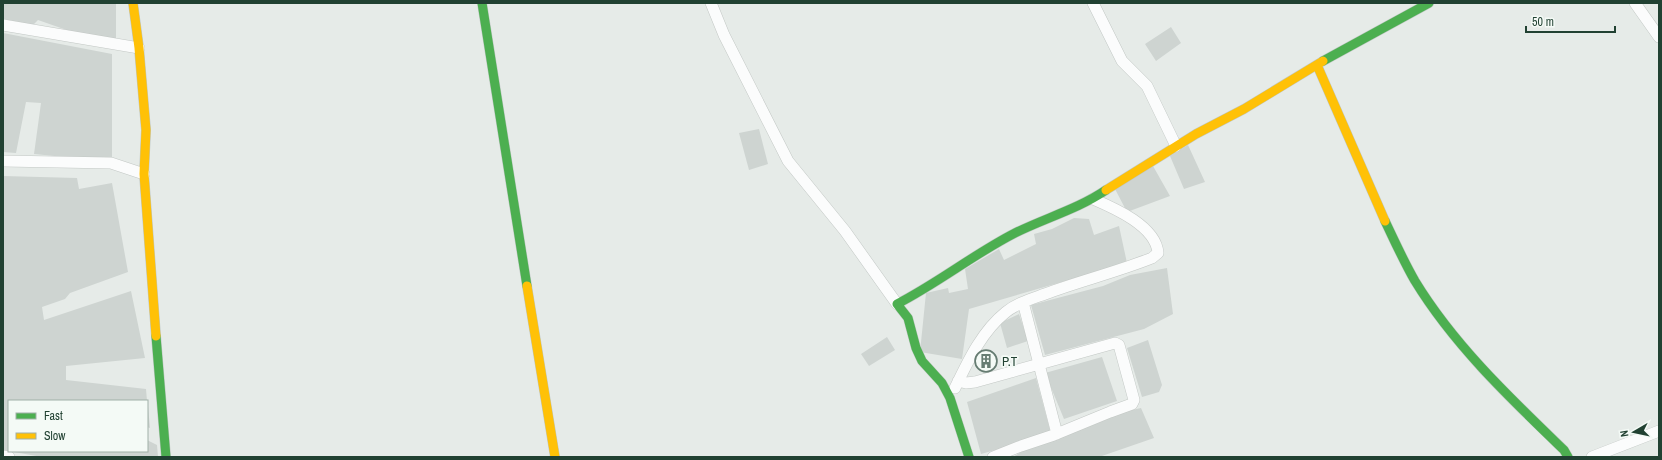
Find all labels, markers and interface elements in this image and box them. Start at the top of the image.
scale bar [1526,8,1615,34]
text: 50 m [1532,14,1554,30]
building icon: P.T [973,348,999,374]
place label: P.T [1002,353,1018,370]
legend [8,400,148,452]
text: Fast [44,408,63,424]
north arrow [1614,412,1654,452]
text: Slow [44,428,66,444]
text: N [1617,429,1632,438]

